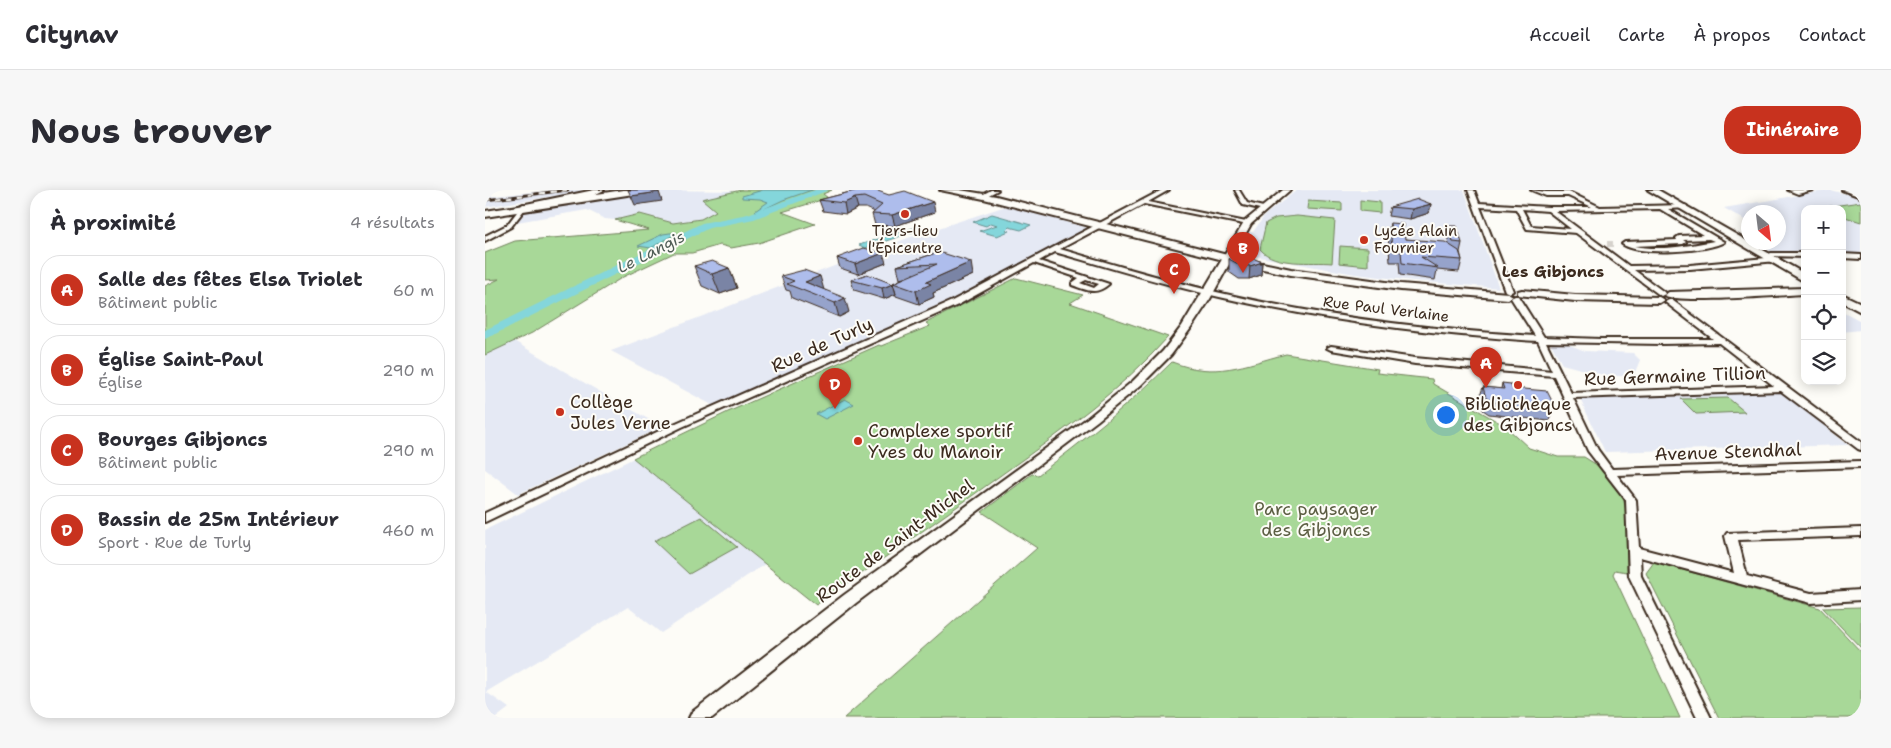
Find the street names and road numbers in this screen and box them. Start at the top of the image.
street label: Rue Paul Verlaine [1322,291,1450,327]
street label: Rue de Turly [767,312,877,378]
street label: Rue Germaine Tillion [1584,361,1766,391]
street label: Avenue Stendhal [1654,437,1802,467]
street label: Route de Saint-Michel [811,473,979,608]

